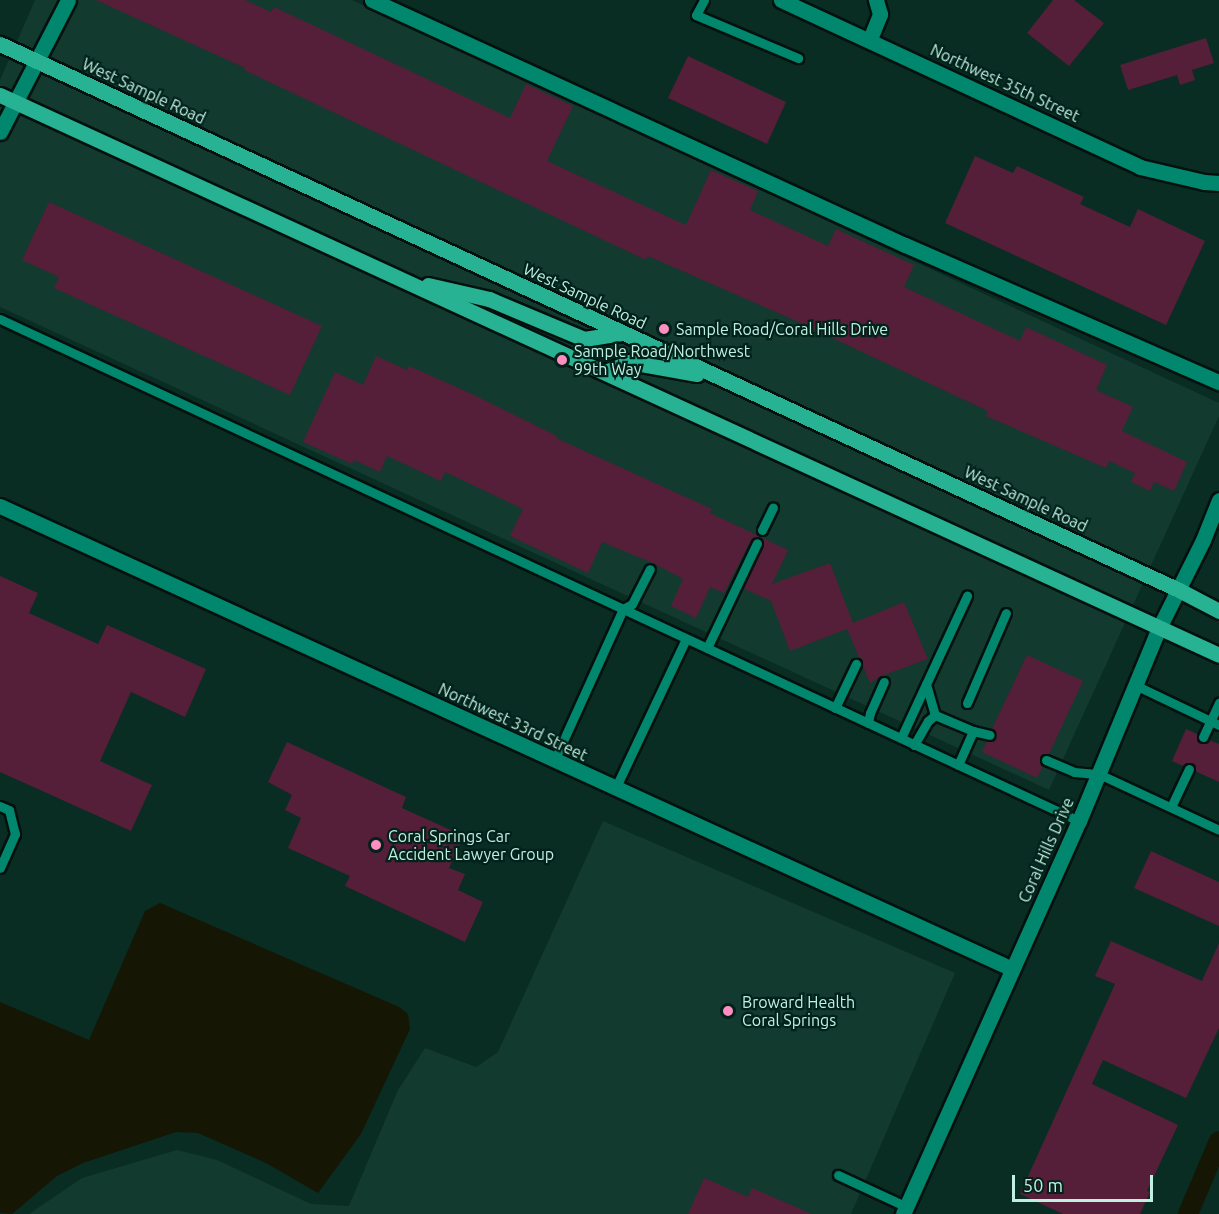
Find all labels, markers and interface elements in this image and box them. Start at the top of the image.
street label: Northwest 35th Street [927,40,1083,126]
street label: West Sample Road [79,54,209,128]
street label: West Sample Road [520,259,650,333]
place label: Sample Road/Coral Hills Drive [676,319,888,339]
marker: Sample Road/Coral Hills Drive [657,322,671,336]
place label: Sample Road/Northwest 99th Way [574,341,750,379]
marker: Sample Road/Northwest 99th Way [555,353,569,367]
street label: West Sample Road [961,462,1091,536]
street label: Northwest 33rd Street [435,679,591,765]
street label: Coral Hills Drive [1014,794,1078,906]
place label: Coral Springs Car Accident Lawyer Group [388,826,554,864]
marker: Coral Springs Car Accident Lawyer Group [369,838,383,852]
place label: Broward Health Coral Springs [742,992,855,1030]
marker: Broward Health Coral Springs [719,1002,737,1020]
scale bar [1015,1163,1156,1201]
text: 50 m [1023,1175,1063,1195]

